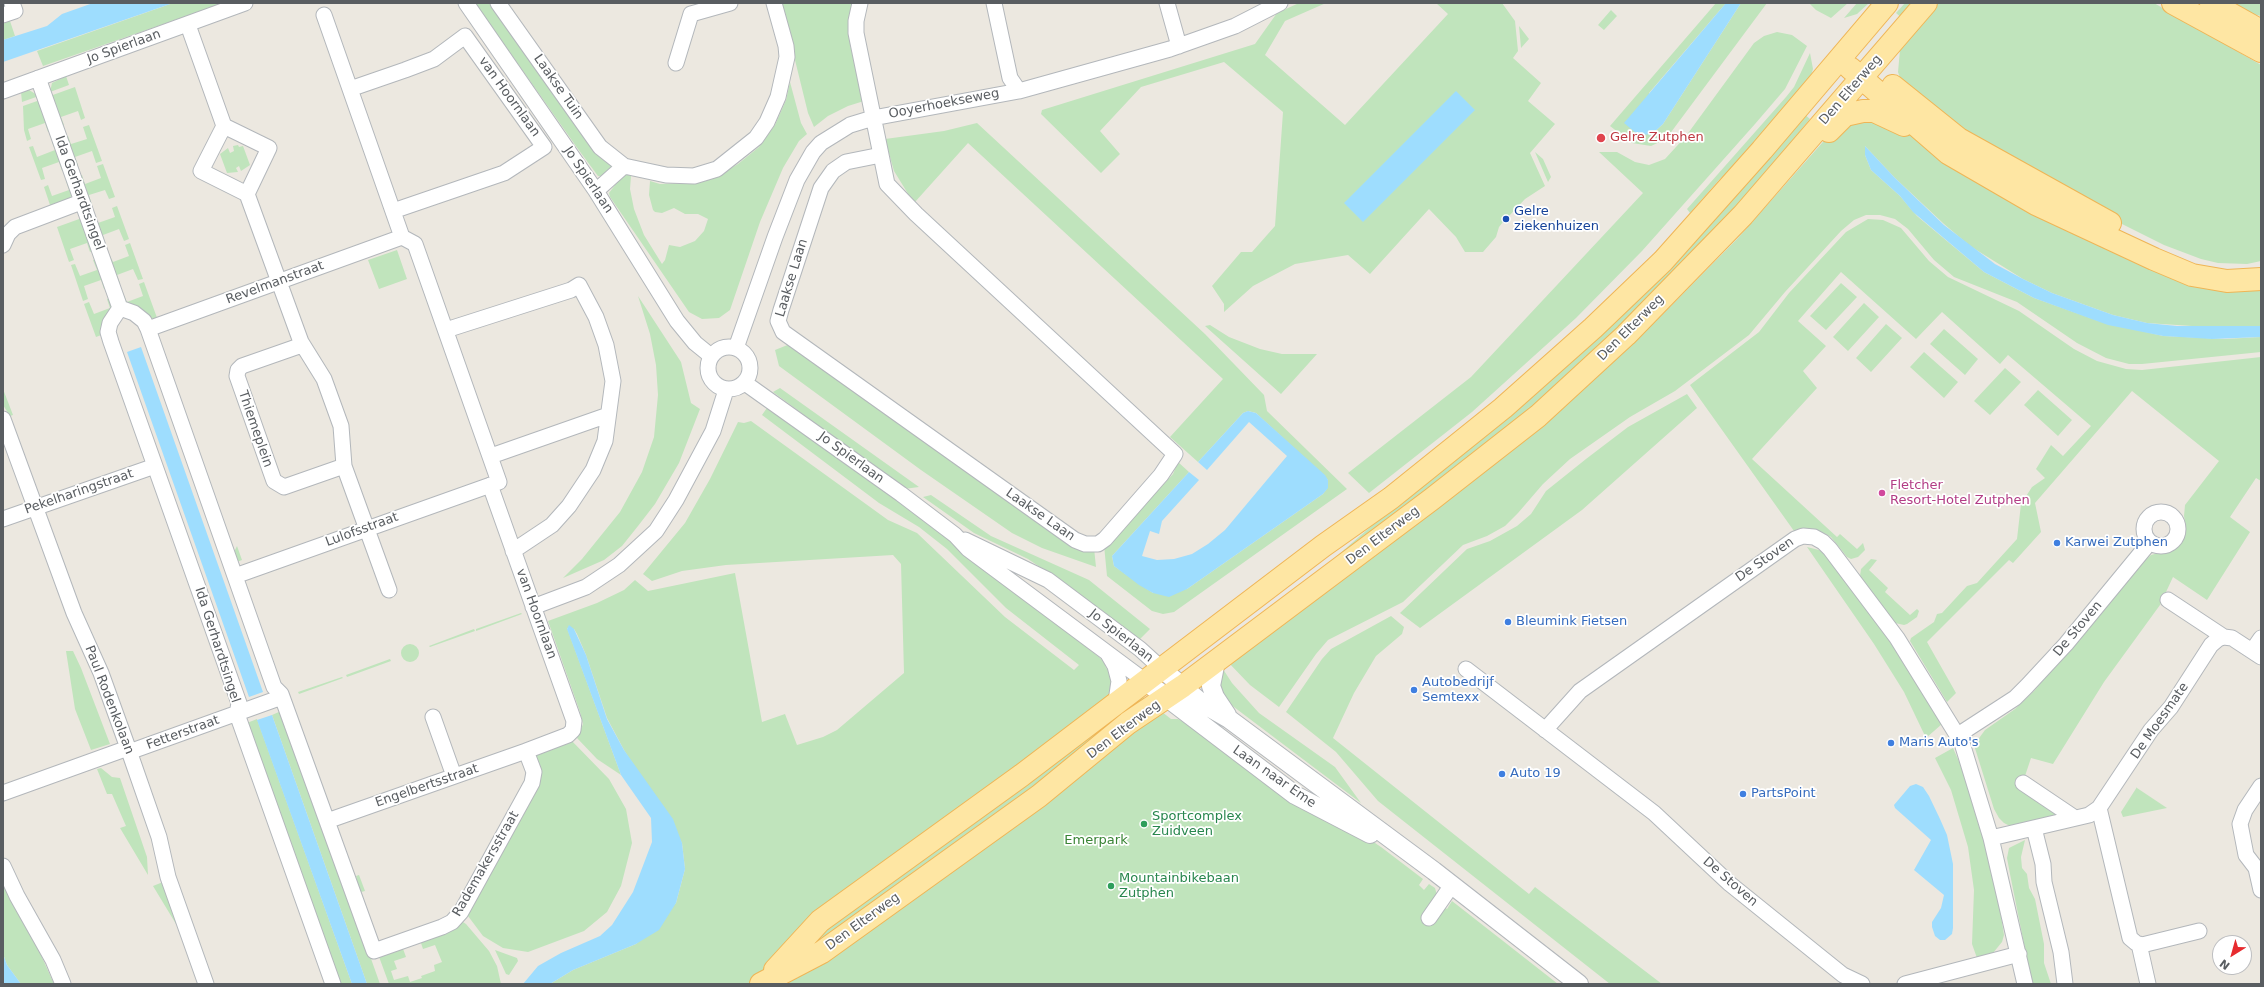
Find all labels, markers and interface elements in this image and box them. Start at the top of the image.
street label: Jo Spierlaan [85,26,163,68]
street label: Laakse Tuin [530,52,586,122]
street label: Den Elterweg [1816,52,1886,128]
street label: van Hoornlaan [475,54,543,140]
street label: Ooyerhoekseweg [887,86,1001,122]
place label: Gelre Zutphen [1610,130,1704,146]
marker: Gelre Zutphen [1595,132,1607,144]
street label: Ida Gerhardtsingel [51,134,107,252]
street label: Jo Spierlaan [560,144,616,216]
place label: Gelre ziekenhuizen [1514,204,1599,235]
marker: Gelre ziekenhuizen [1501,214,1511,224]
street label: Laakse Laan [773,237,811,319]
street label: Revelmanstraat [224,258,326,308]
street label: Den Elterweg [1595,292,1667,364]
street label: Thiemeplein [235,389,275,469]
street label: Jo Spierlaan [815,429,887,487]
street label: Pekelharingstraat [23,466,135,518]
place label: Fletcher Resort-Hotel Zutphen [1890,478,2030,509]
street label: Laakse Laan [1002,485,1078,545]
marker: Fletcher Resort-Hotel Zutphen [1877,488,1887,498]
street label: Den Elterweg [1343,503,1423,569]
street label: Lulofsstraat [323,510,401,550]
street label: De Stoven [1733,534,1797,586]
place label: Karwei Zutphen [2065,535,2168,551]
marker: Karwei Zutphen [2052,538,2062,548]
street label: van Hoornlaan [512,567,560,661]
street label: Ida Gerhardtsingel [191,585,243,705]
street label: De Stoven [2050,598,2106,660]
street label: Jo Spierlaan [1086,606,1156,666]
place label: Bleumink Fietsen [1516,614,1627,630]
marker: Bleumink Fietsen [1503,617,1513,627]
street label: Paul Rodenkolaan [81,644,137,756]
place label: Autobedrijf Semtexx [1422,675,1494,706]
street label: De Moesmate [2128,680,2192,762]
marker: Autobedrijf Semtexx [1409,685,1419,695]
street label: Den Elterweg [1084,697,1164,763]
street label: Fetterstraat [144,713,222,753]
place label: Maris Auto's [1899,735,1979,751]
marker: Maris Auto's [1886,738,1896,748]
street label: Laan naar Eme [1229,742,1319,812]
street label: Engelbertsstraat [373,761,481,811]
place label: Auto 19 [1510,766,1561,782]
marker: Auto 19 [1497,769,1507,779]
place label: PartsPoint [1751,786,1816,802]
marker: PartsPoint [1738,789,1748,799]
street label: Rademakersstraat [449,809,523,919]
place label: Sportcomplex Zuidveen [1152,809,1242,840]
marker: Sportcomplex Zuidveen [1139,819,1149,829]
park label: Emerpark [1064,833,1128,849]
street label: De Stoven [1699,854,1761,910]
place label: Mountainbikebaan Zutphen [1119,871,1239,902]
marker: Mountainbikebaan Zutphen [1106,881,1116,891]
street label: Den Elterweg [823,890,903,954]
north arrow [2212,935,2252,975]
text: N [2217,956,2233,972]

